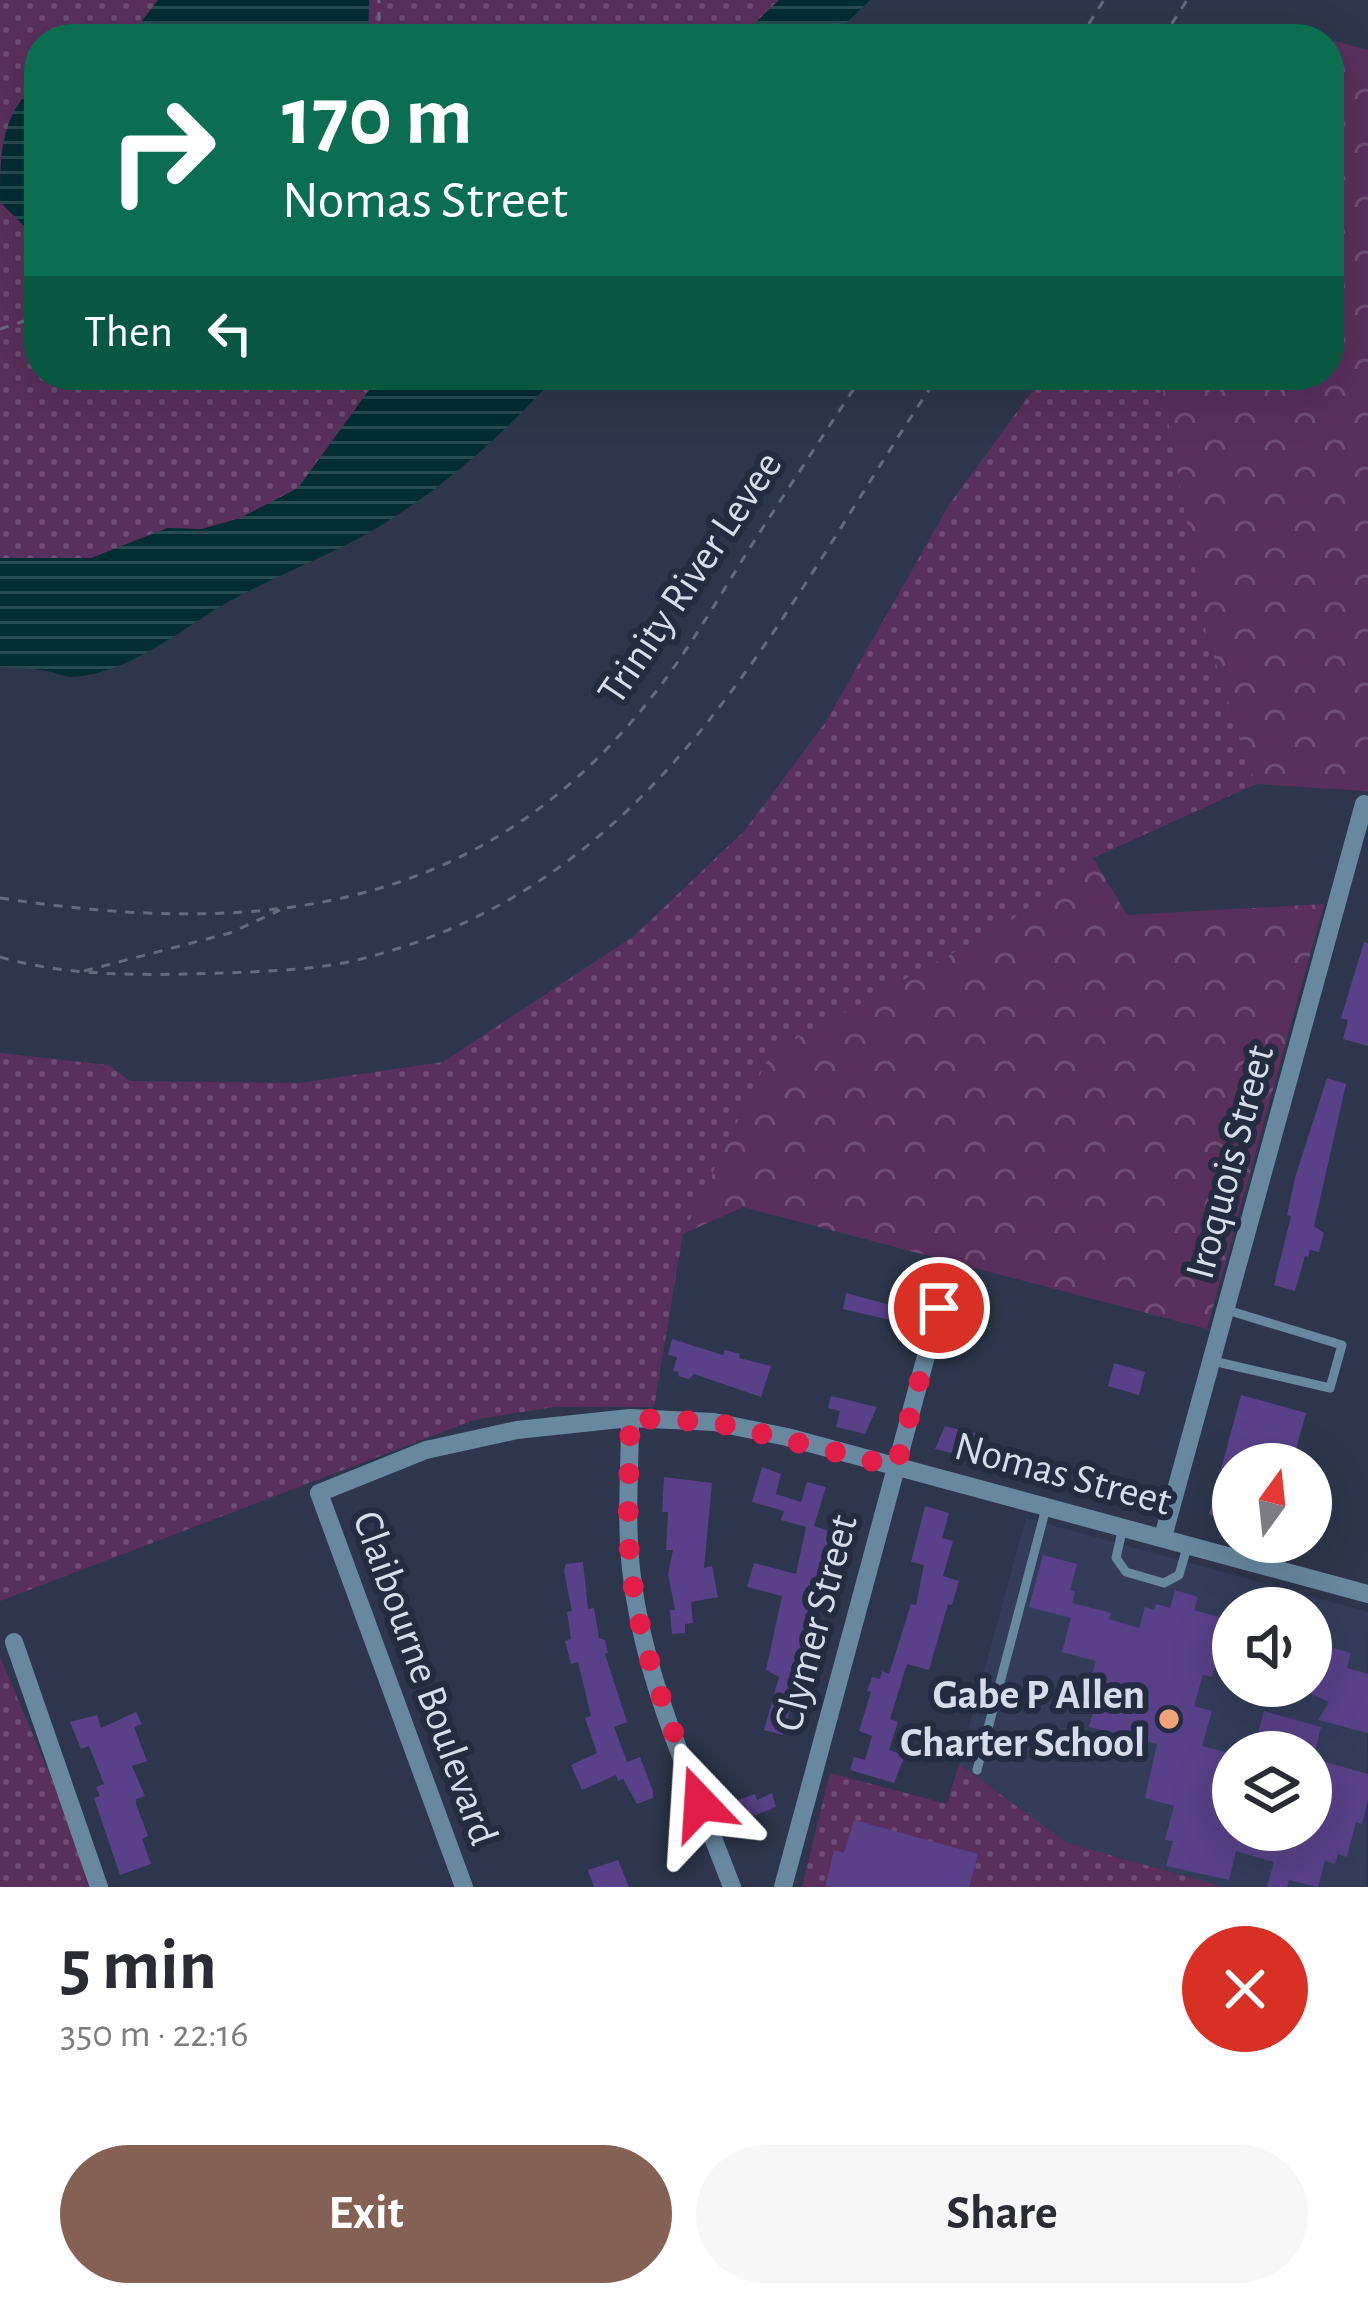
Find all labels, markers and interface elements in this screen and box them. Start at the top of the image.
icon: right [84,72,240,228]
text: 170 m [282,76,473,160]
text: Nomas Street [282,174,568,228]
icon: left [197,300,263,366]
text: Then [84,310,173,355]
street label: Trinity River Levee [590,444,790,712]
street label: Iroquois Street [1179,1041,1281,1283]
pin [888,1257,990,1359]
icon: arrive [906,1275,972,1341]
street label: Nomas Street [950,1425,1176,1523]
north arrow [1212,1443,1332,1563]
map controls [1212,1443,1332,1851]
street label: Claibourne Boulevard [345,1506,505,1850]
street label: Clymer Street [767,1510,865,1736]
button: sound [1212,1587,1332,1707]
place label: Gabe P Allen Charter School [900,1674,1145,1764]
marker: Gabe P Allen Charter School [1156,1706,1182,1732]
button: layers [1212,1731,1332,1851]
position arrow [637,1740,763,1866]
button: close [1182,1926,1308,2052]
text: 5 min [60,1930,217,2002]
text: 350 m · 22:16 [60,2015,249,2054]
button: Exit [60,2145,672,2283]
button: Share [696,2145,1308,2283]

